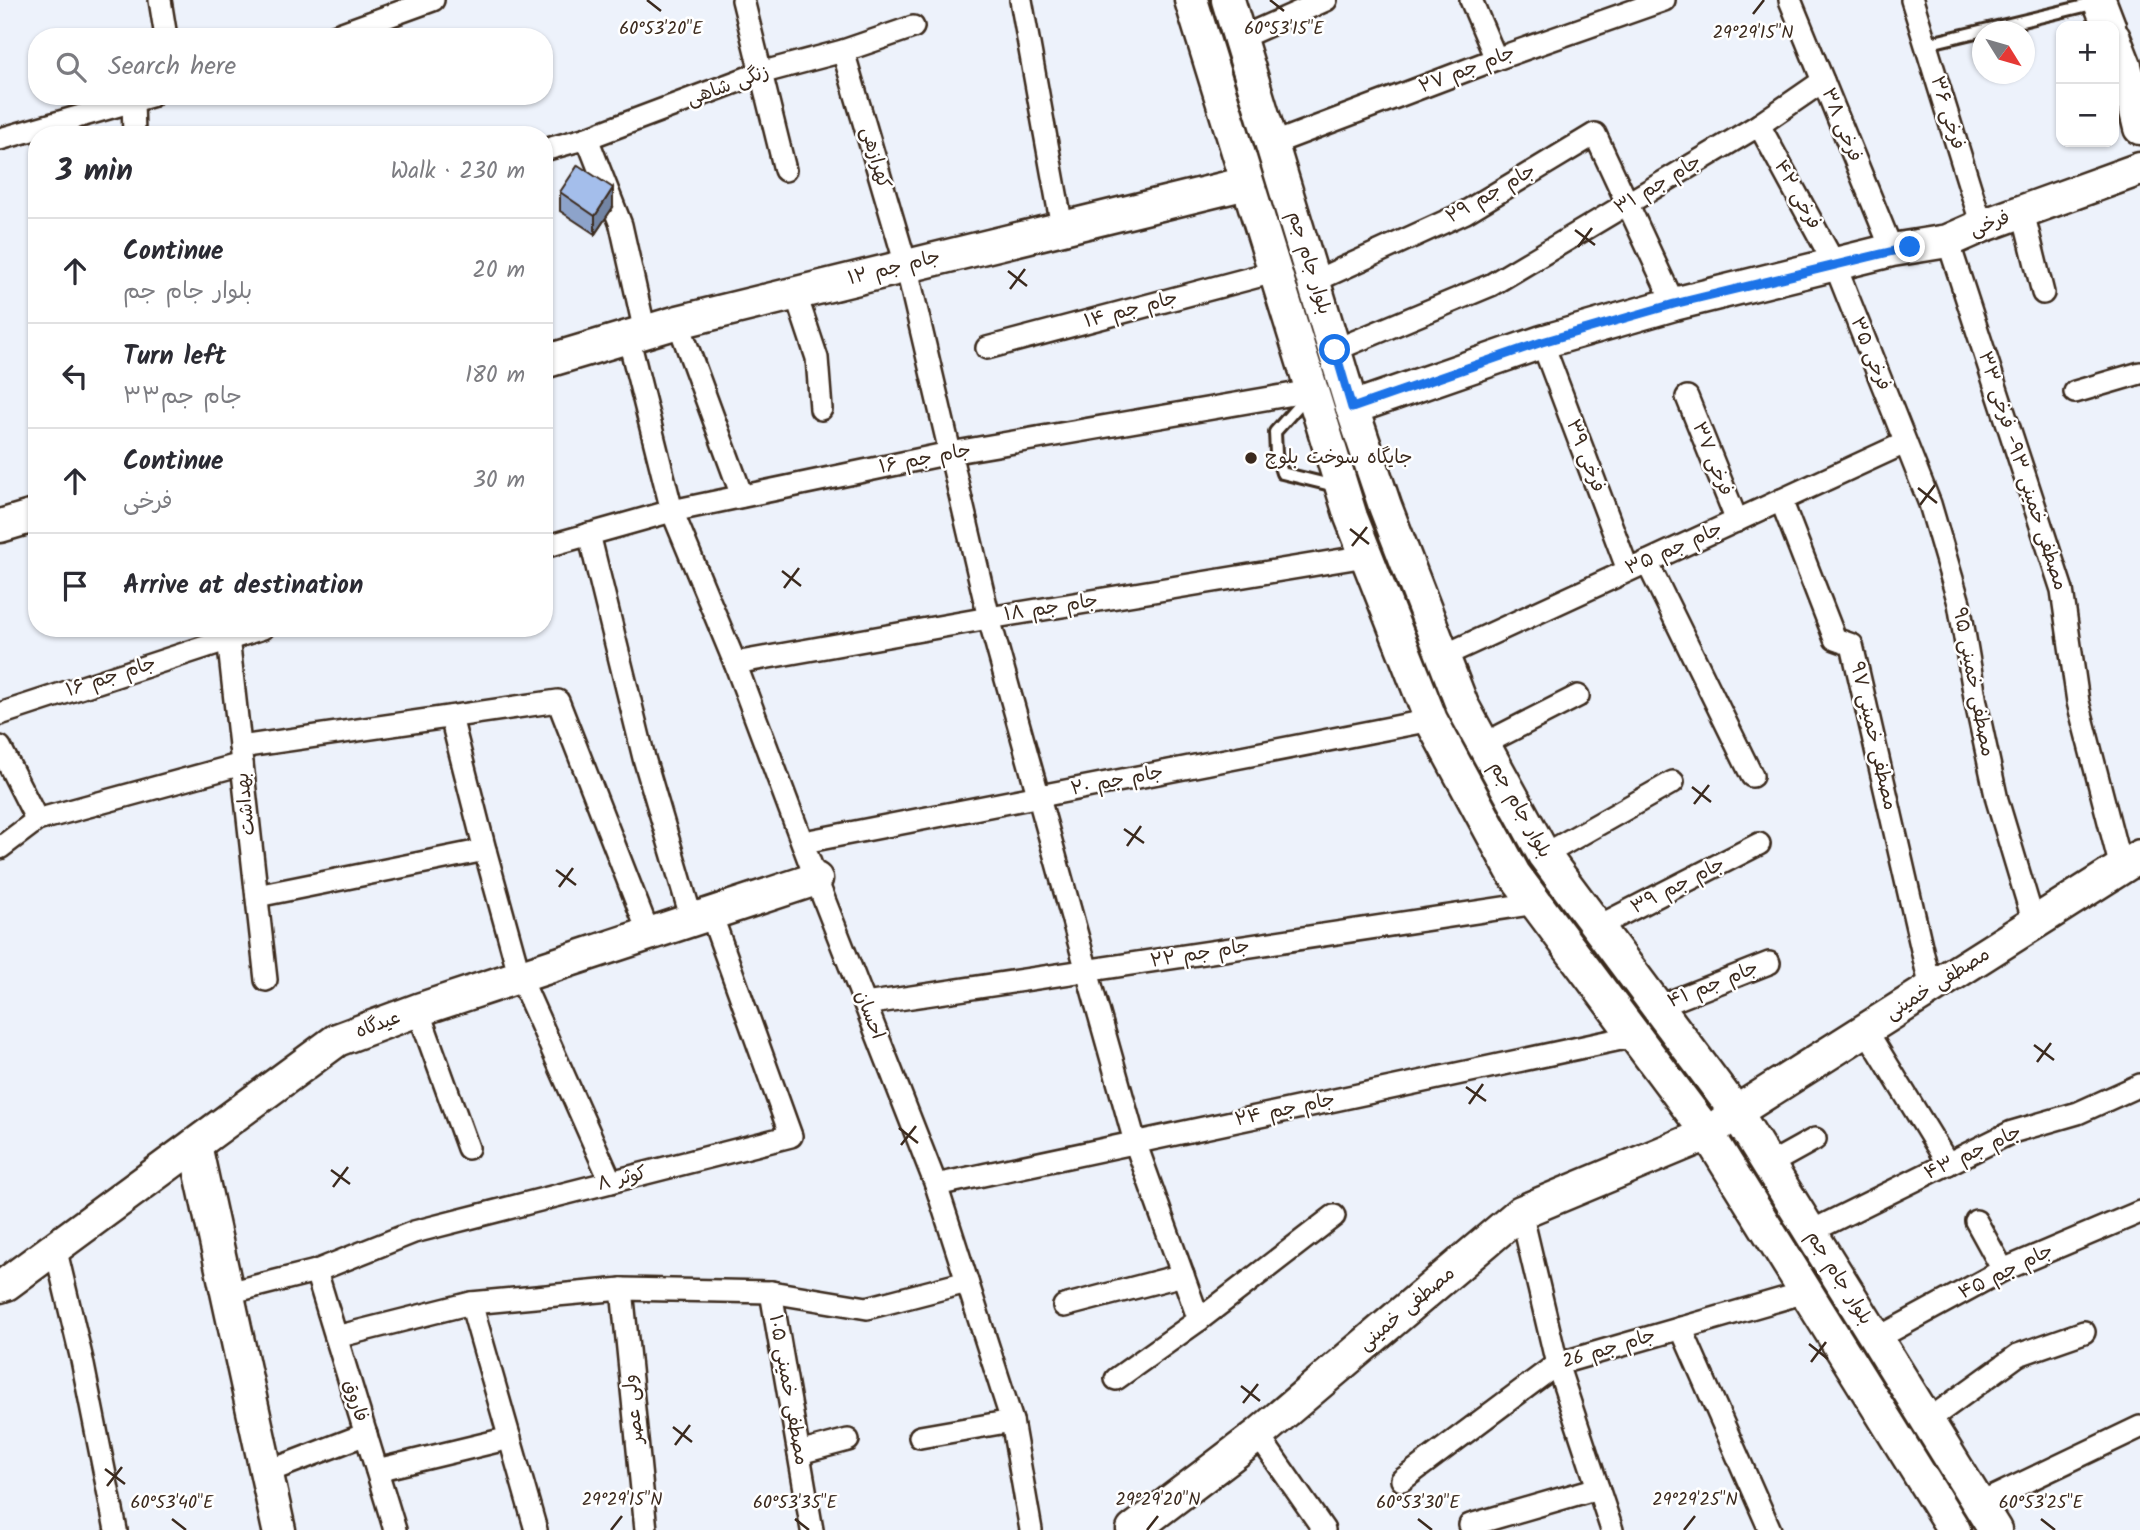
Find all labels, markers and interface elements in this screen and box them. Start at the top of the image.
text: 60°53'20"E [619,15,703,44]
text: 60°53'15"E [1244,15,1324,44]
text: 29°29'15"N [1713,19,1793,48]
north arrow [1972,21,2035,84]
map controls [2056,21,2119,147]
button: + [2056,21,2119,84]
search box [28,28,553,105]
street label: جام جم ۲۷ [1414,38,1520,102]
text: Search here [108,46,236,88]
icon: search [52,48,90,86]
street label: زنگی شاهی [683,57,773,115]
street label: فرخی ۳۶ [1922,72,1972,154]
street label: فرخی ۳۸ [1813,84,1869,166]
button: − [2056,84,2119,147]
street label: کهرازهی [852,123,898,193]
street label: جام جم ۳۱ [1609,147,1707,223]
text: 3 min [56,148,133,196]
text: Walk · 230 m [390,154,525,190]
street label: فرخی ۴۲ [1766,155,1828,235]
street label: جام جم ۲۹ [1440,156,1542,232]
street label: فرخی [1966,203,2014,245]
street label: بلوار جام جم [1279,208,1339,318]
text: Continue [123,231,224,273]
route end [1894,231,1925,262]
street label: جام جم ۱۲ [845,242,943,294]
icon: ahead [56,252,94,290]
text: 20 m [473,253,525,289]
text: بلوار جام جم [123,274,252,310]
street label: جام جم ۱۴ [1081,283,1181,337]
street label: فرخی ۳۵ [1842,313,1898,395]
route start [1319,334,1350,365]
text: Turn left [123,336,226,378]
street label: مصطفی خمینی ۹۳- فرخی ۳۳ [1969,348,2075,594]
icon: left [56,357,94,395]
text: 180 m [465,358,525,394]
text: جام جم۳۳ [123,379,242,415]
street label: فرخی ۳۹ [1557,415,1613,497]
street label: فرخی ۳۷ [1684,417,1740,501]
street label: جام جم ۱۶ [876,435,974,483]
text: Continue [123,441,224,483]
place label: جایگاه سوخت بلوچ [1265,443,1412,473]
marker: جایگاه سوخت بلوچ [1243,450,1259,466]
icon: ahead [56,462,94,500]
text: 30 m [473,463,525,499]
text: فرخی [123,484,172,520]
street label: جام جم ۳۵ [1621,514,1727,584]
text: Arrive at destination [123,565,363,607]
icon: arrive [56,567,94,605]
street label: جام جم ۱۸ [1002,586,1100,630]
street label: مصطفی خمینی ۹۵ [1944,605,2002,759]
street label: جام جم ۱۶ [62,648,160,706]
street label: مصطفی خمینی ۹۷ [1841,659,1905,813]
street label: بلوار جام جم [1481,756,1559,864]
street label: جام جم ۲۰ [1068,757,1166,805]
street label: بهداشت [228,771,264,837]
street label: جام جم ۳۹ [1626,849,1730,923]
street label: جام جم ۲۲ [1148,931,1252,977]
street label: مصطفی خمینی [1880,940,1996,1028]
street label: جام جم ۴۱ [1663,953,1763,1017]
street label: احسان [846,986,892,1044]
street label: عیدگاه [351,1003,405,1047]
street label: جام جم ۲۴ [1232,1085,1338,1135]
street label: جام جم ۴۳ [1919,1117,2027,1189]
street label: کوثر ۸ [594,1158,650,1200]
street label: بلوار جام جم [1798,1225,1880,1331]
street label: جام جم ۴۵ [1954,1236,2058,1308]
street label: مصطفی خمینی [1352,1259,1462,1359]
street label: مصطفی خمینی ۱۰۵ [760,1312,816,1468]
street label: جام جم 26 [1559,1321,1659,1377]
street label: ولی عصر [615,1373,653,1447]
street label: فاروق [334,1376,376,1426]
text: 29°29'15"N [582,1486,662,1515]
text: 29°29'20"N [1116,1486,1200,1515]
text: 29°29'25"N [1652,1486,1738,1515]
text: 60°53'40"E [130,1489,214,1518]
text: 60°53'35"E [753,1489,838,1518]
text: 60°53'30"E [1376,1489,1460,1518]
text: 60°53'25"E [1999,1489,2084,1518]

